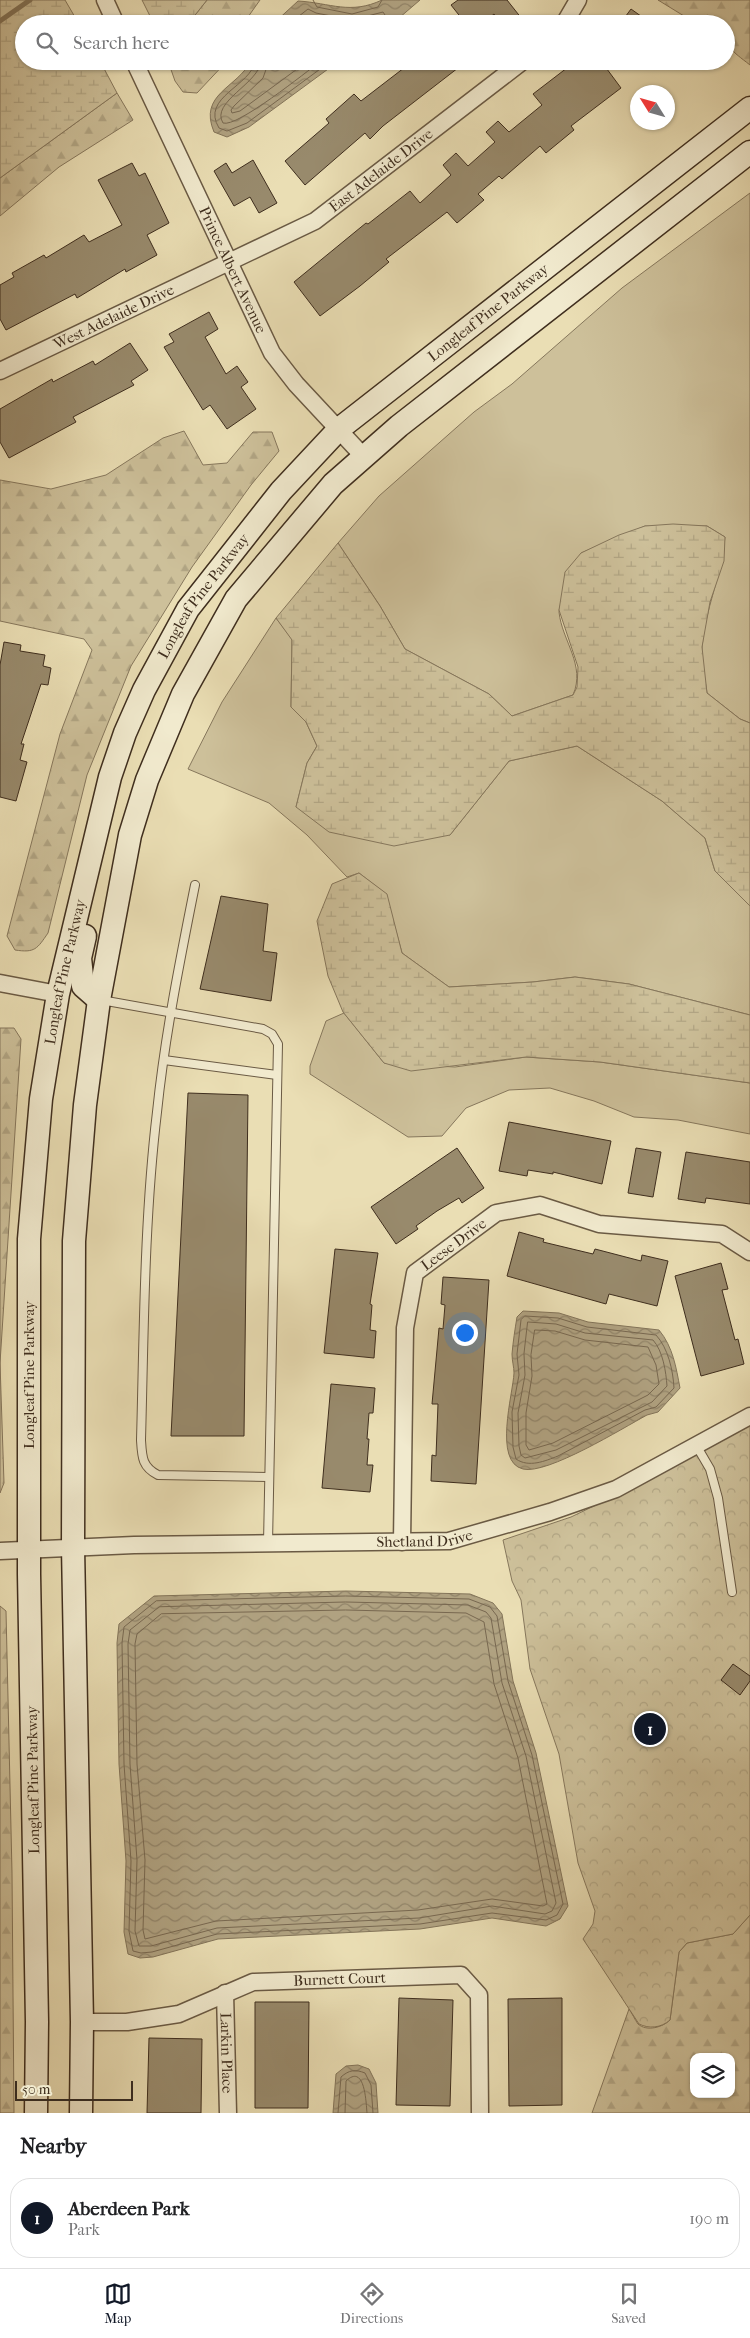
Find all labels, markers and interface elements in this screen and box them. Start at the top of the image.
search box [15,15,735,70]
icon: search [33,29,61,57]
text: Search here [73,32,169,54]
north arrow [630,85,675,130]
street label: East Adelaide Drive [325,124,437,216]
street label: Prince Albert Avenue [195,203,271,337]
street label: Longleaf Pine Parkway [424,259,553,365]
street label: West Adelaide Drive [50,280,178,354]
street label: Longleaf Pine Parkway [154,529,253,662]
street label: Longleaf Pine Parkway [41,896,90,1046]
street label: Leese Drive [417,1214,490,1274]
street label: Longleaf Pine Parkway [20,1300,38,1449]
your location [452,1320,478,1346]
street label: Shetland Drive [376,1526,475,1551]
street label: Longleaf Pine Parkway [23,1705,43,1854]
pin: 1 [634,1710,666,1748]
street label: Burnett Court [293,1969,387,1990]
street label: Larkin Place [216,2012,237,2094]
map controls [690,2053,735,2098]
button: layers [690,2053,735,2098]
scale bar [15,2078,132,2101]
text: 50 m [22,2081,50,2098]
text: Nearby [20,2134,86,2158]
text: Aberdeen Park [68,2198,190,2220]
text: 1 [34,2209,40,2228]
text: 190 m [689,2209,729,2228]
text: Park [68,2220,100,2239]
tab: Map [104,2280,132,2327]
tab: Directions [340,2280,403,2327]
tab: Saved [611,2280,646,2327]

